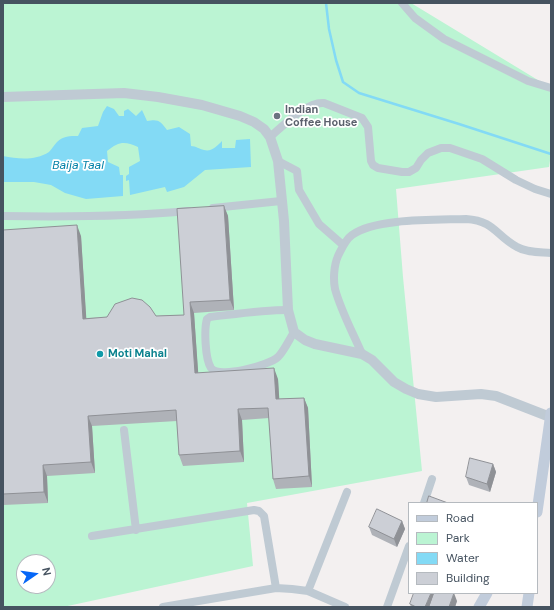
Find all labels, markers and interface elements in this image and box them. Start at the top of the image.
place label: Indian Coffee House [285,103,357,129]
marker: Indian Coffee House [272,111,282,121]
water label: Baija Taal [52,159,104,173]
place label: Moti Mahal [108,347,167,361]
marker: Moti Mahal [95,349,105,359]
legend [408,502,538,594]
text: Road [446,510,474,526]
text: Park [446,530,470,546]
text: Water [446,550,479,566]
north arrow [16,554,56,594]
text: N [39,566,54,577]
text: Building [446,570,490,586]

